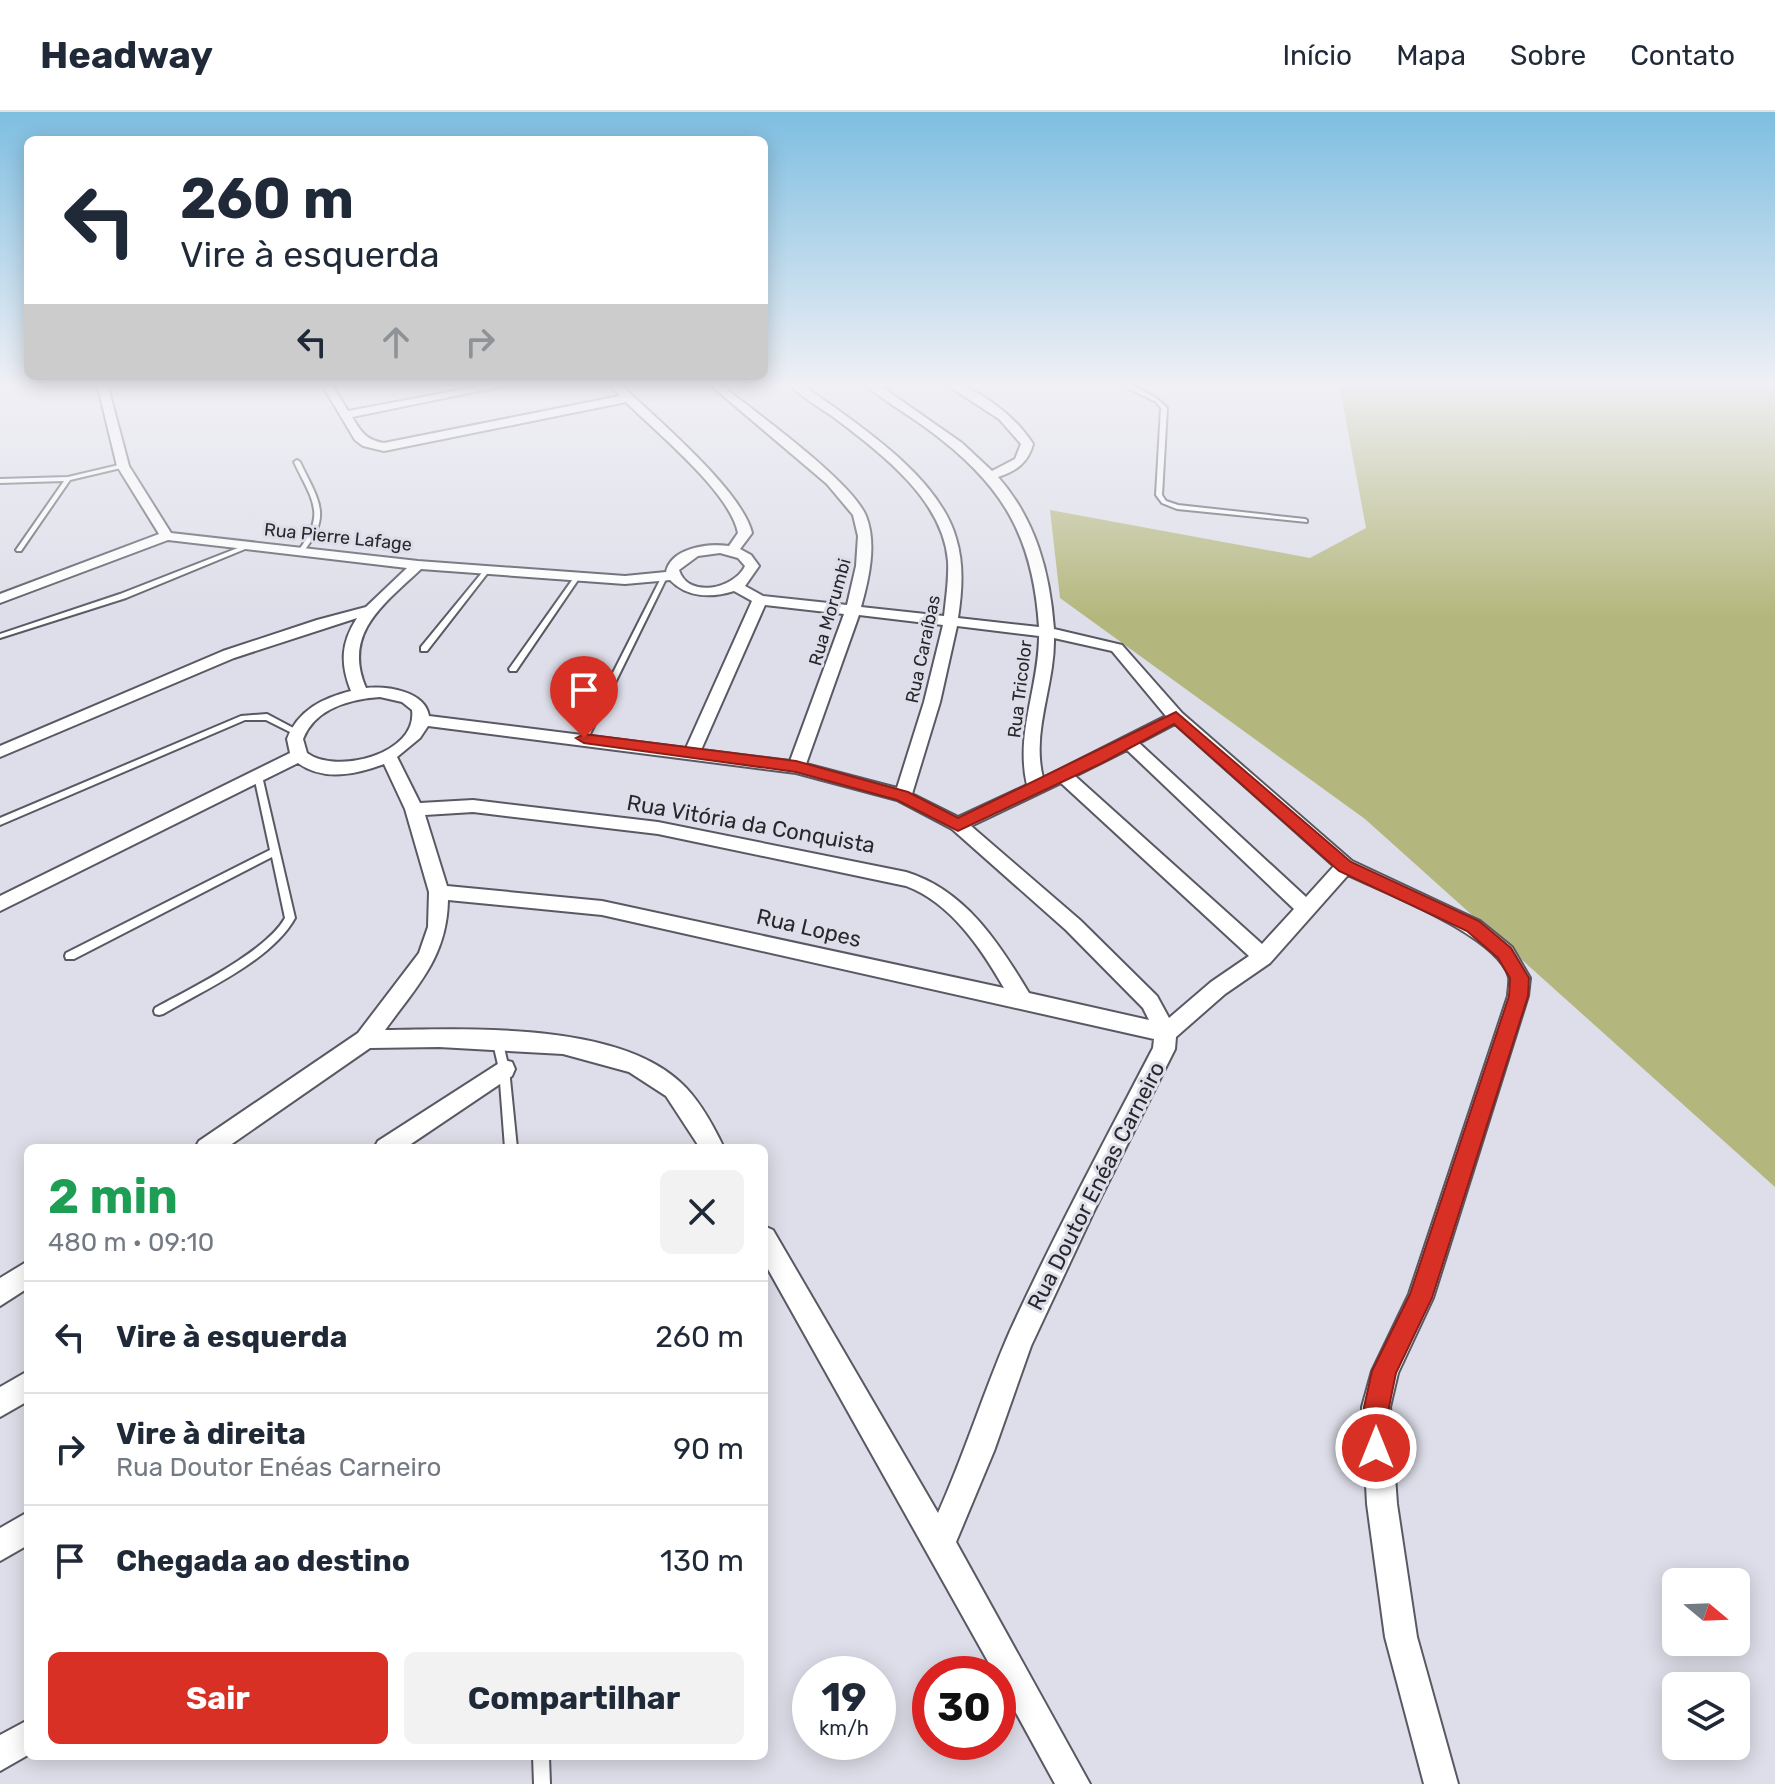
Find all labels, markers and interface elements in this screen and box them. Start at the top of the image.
text: Headway [40,32,213,78]
text: Início [1282,39,1352,72]
text: Mapa [1396,39,1466,72]
text: Sobre [1510,39,1586,72]
text: Contato [1630,39,1735,72]
text: 260 m [180,166,354,232]
icon: left [48,168,152,272]
text: Vire à esquerda [180,233,440,276]
icon: left [290,320,334,364]
icon: ahead [374,320,418,364]
icon: right [458,320,502,364]
street label: Rua Pierre Lafage [263,518,413,556]
street label: Rua Morumbi [804,556,856,668]
street label: Rua Caraíbas [901,593,945,705]
street label: Rua Tricolor [1003,639,1037,739]
pin [550,656,618,738]
icon: arrive [562,668,606,712]
street label: Rua Vitória da Conquista [625,789,877,859]
street label: Rua Lopes [754,903,864,953]
street label: Rua Doutor Enéas Carneiro [1021,1057,1171,1315]
text: 2 min [48,1168,178,1225]
button: close [660,1170,744,1254]
text: 480 m · 09:10 [48,1227,214,1258]
icon: left [48,1315,92,1359]
text: Vire à esquerda [116,1319,347,1355]
text: 260 m [655,1319,744,1355]
position arrow [1334,1406,1418,1490]
text: Vire à direita [116,1416,306,1452]
icon: right [48,1427,92,1471]
text: 90 m [673,1431,744,1467]
text: Rua Doutor Enéas Carneiro [116,1452,441,1483]
icon: arrive [48,1539,92,1583]
text: Chegada ao destino [116,1543,410,1579]
text: 130 m [660,1543,744,1579]
north arrow [1662,1568,1750,1656]
map controls [1662,1568,1750,1760]
button: Sair [48,1652,388,1744]
button: Compartilhar [404,1652,744,1744]
speed limit sign: 30 [912,1656,1016,1760]
button: layers [1662,1672,1750,1760]
text: 19 [821,1674,867,1721]
text: km/h [819,1716,869,1740]

